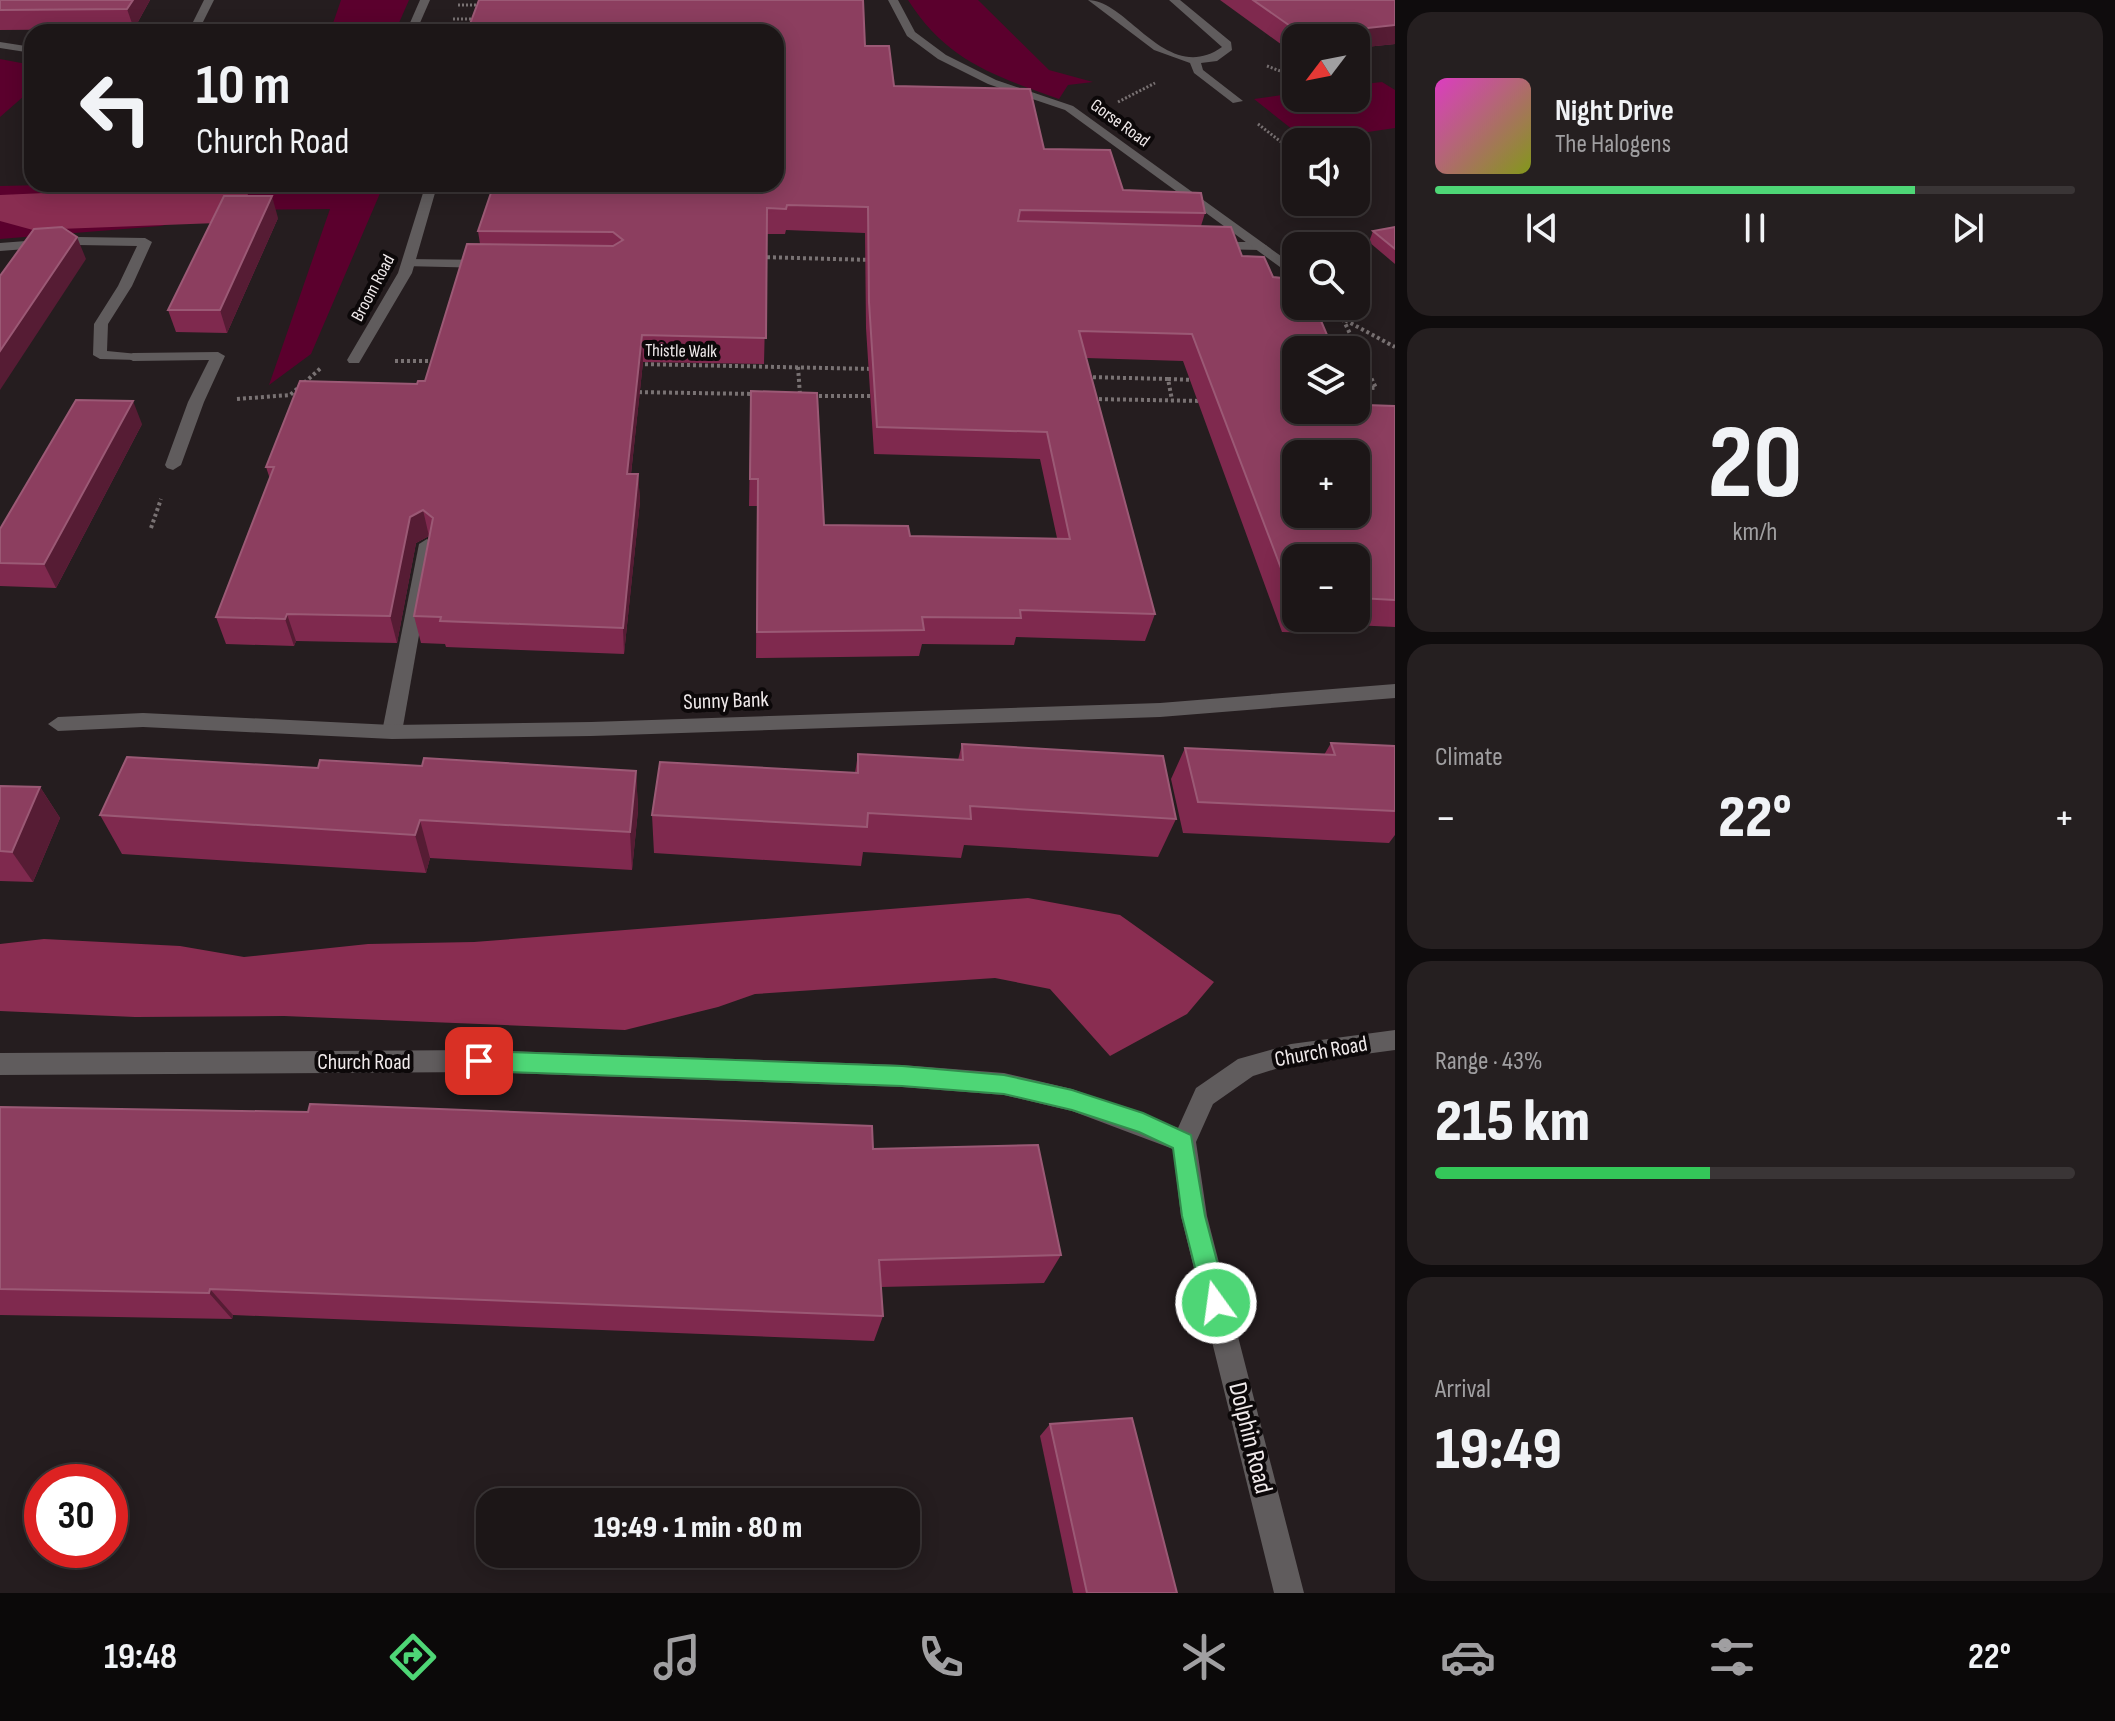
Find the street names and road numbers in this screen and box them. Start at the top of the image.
street label: Gorse Road [1086,95,1154,151]
street label: Broom Road [347,251,399,325]
street label: Thistle Walk [645,340,717,362]
street label: Sunny Bank [683,686,770,716]
street label: Church Road [1273,1031,1369,1073]
street label: Church Road [317,1049,411,1076]
street label: Dolphin Road [1221,1379,1279,1497]

